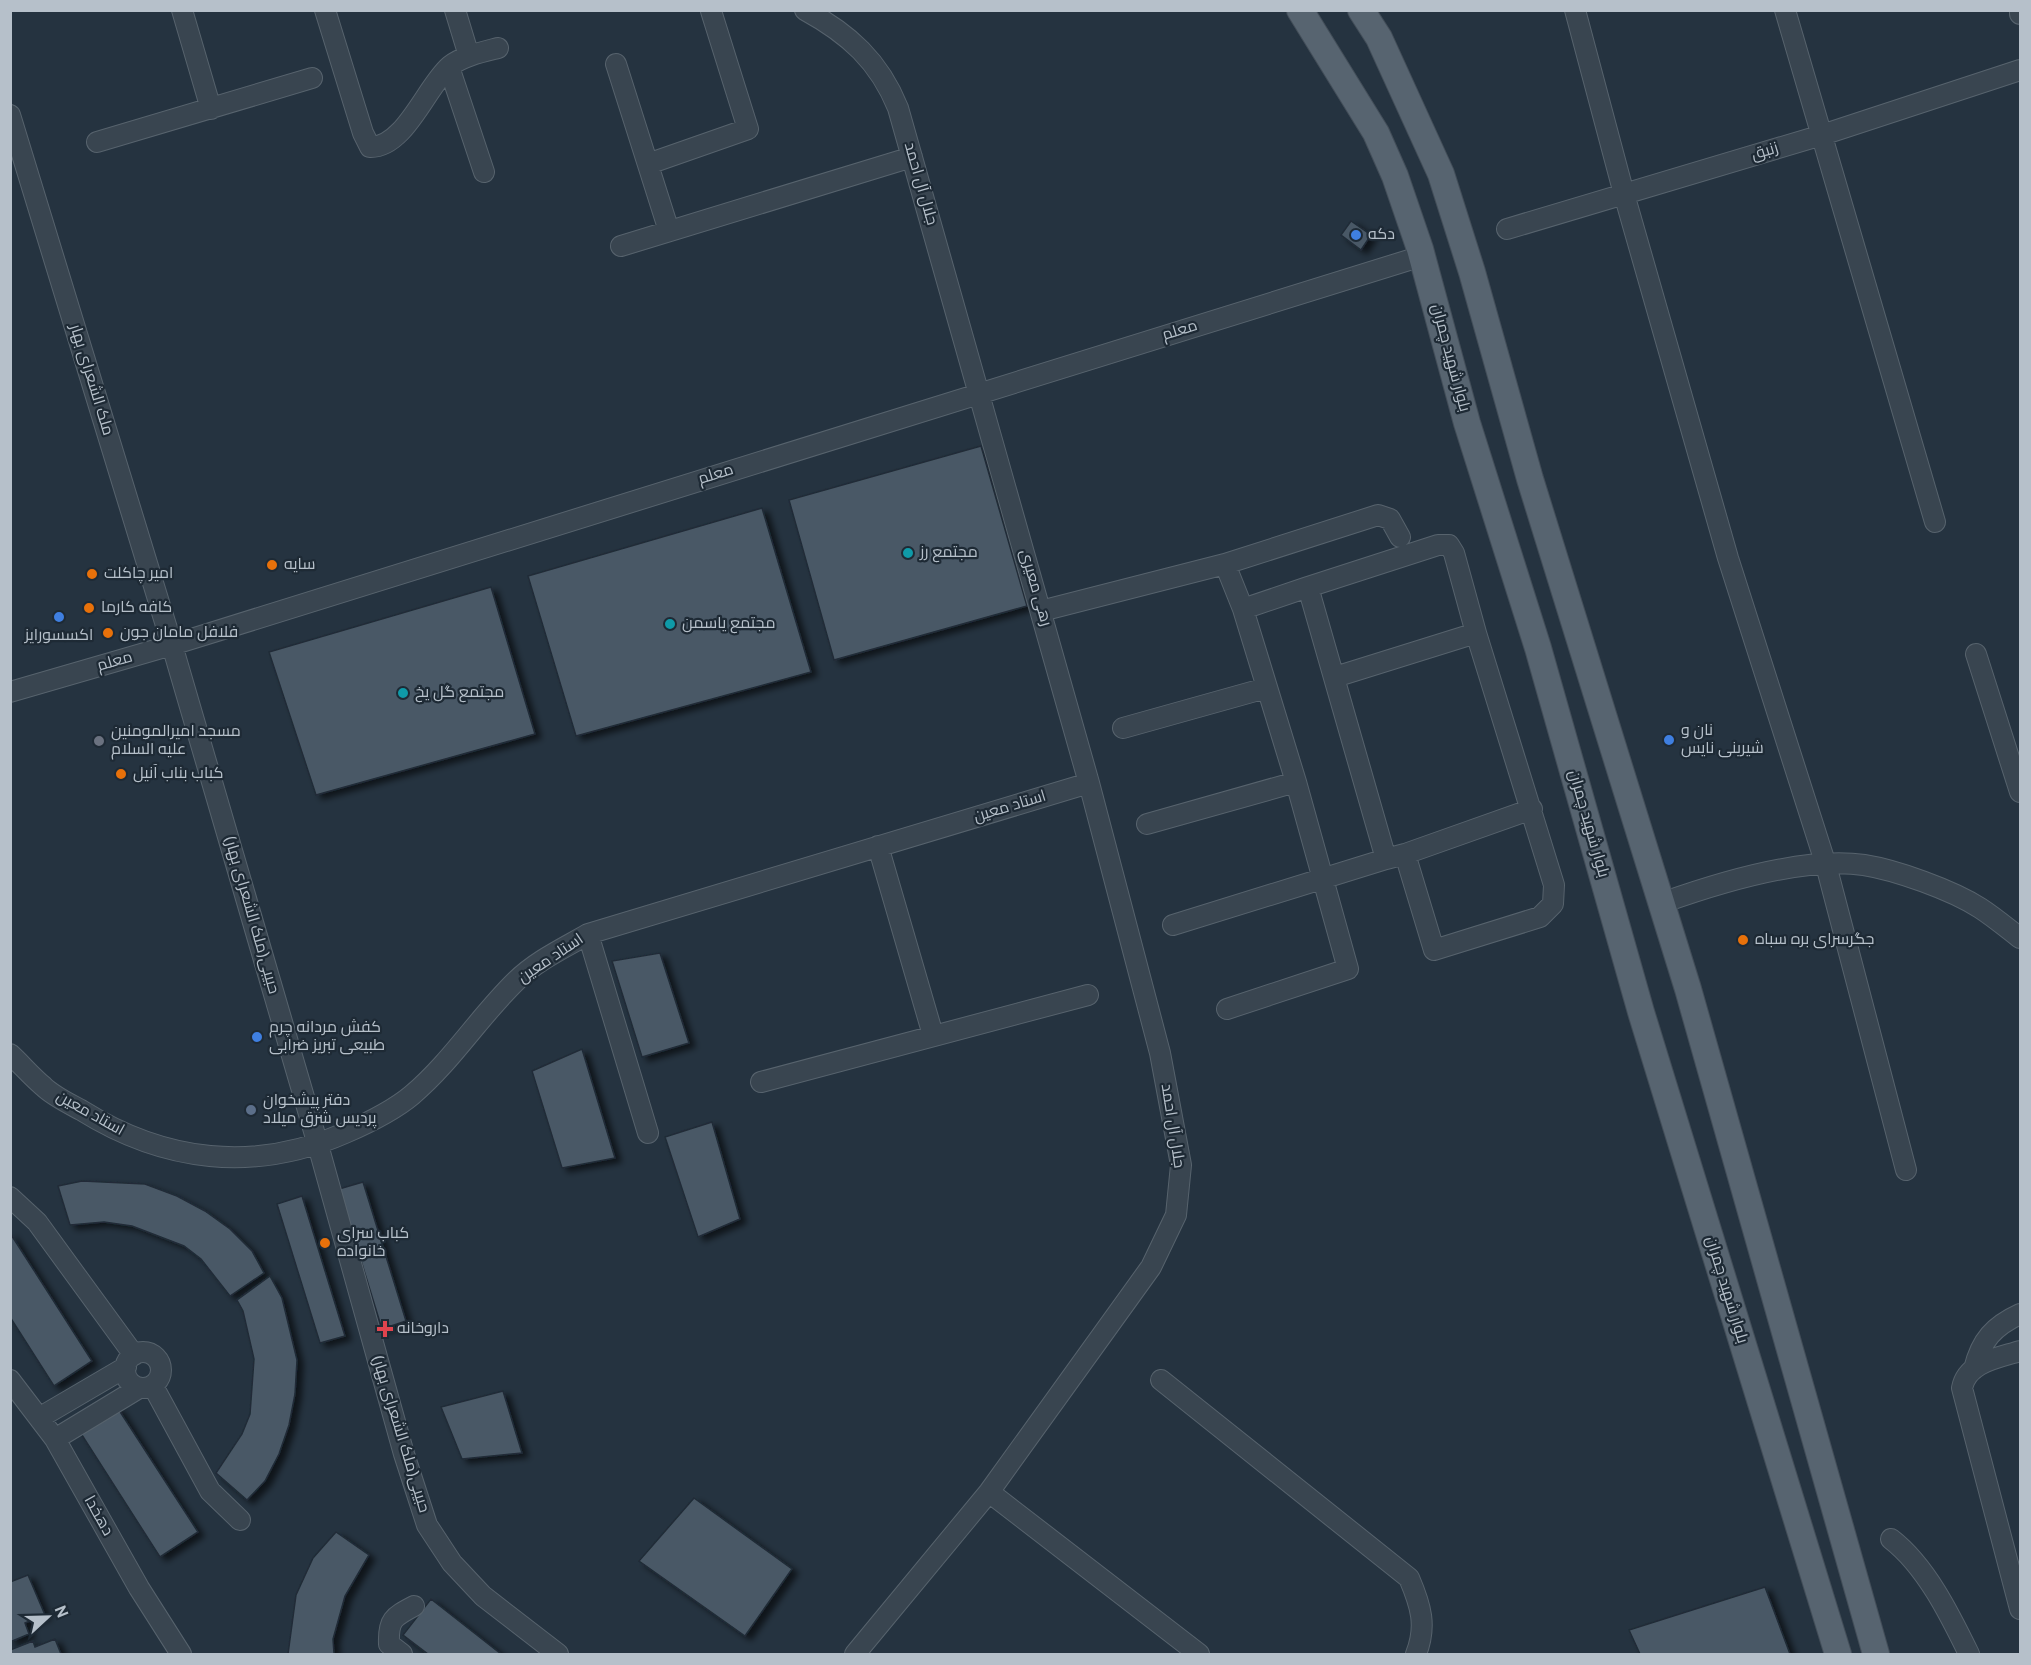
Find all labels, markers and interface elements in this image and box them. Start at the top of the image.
street label: زنبق [1749,138,1781,166]
street label: جلال آل احمد [899,140,941,228]
place label: دکه [1368,225,1395,245]
marker: دکه [1349,228,1363,242]
street label: بلوار شهید چمران [1426,302,1474,414]
street label: معلم [1160,316,1200,346]
street label: ملک الشعرای بهار [64,321,117,438]
street label: معلم [696,460,736,490]
place label: مجتمع رز [919,543,978,563]
marker: مجتمع رز [901,546,915,560]
street label: رهی معیری [1014,547,1056,629]
place label: سایه [284,555,315,575]
marker: سایه [265,558,279,572]
place label: امیر چاکلت [104,564,173,584]
marker: امیر چاکلت [85,567,99,581]
place label: کافه کارما [101,598,172,618]
marker: کافه کارما [82,601,96,615]
marker: اکسسورایز [52,610,66,624]
place label: مجتمع یاسمن [682,614,776,634]
marker: مجتمع یاسمن [663,617,677,631]
place label: فلافل مامان جون [120,623,238,643]
place label: اکسسورایز [24,626,93,646]
marker: فلافل مامان جون [101,626,115,640]
street label: معلم [95,647,135,677]
place label: مجتمع گل یخ [415,683,504,703]
marker: مجتمع گل یخ [396,686,410,700]
place label: نان و شیرینی نایس [1681,721,1764,759]
place label: مسجد امیرالمومنین علیه السلام [111,722,241,760]
marker: نان و شیرینی نایس [1662,733,1676,747]
marker: مسجد امیرالمومنین علیه السلام [92,734,106,748]
place label: کباب بناب آنیل [133,764,223,784]
marker: کباب بناب آنیل [114,767,128,781]
street label: بلوار شهید چمران [1563,768,1613,880]
street label: استاد معین [971,787,1049,827]
street label: حبیبی(ملک الشعرای بهار) [219,834,283,996]
street label: استاد معین [514,930,588,988]
place label: جگرسرای بره سباه [1755,930,1874,950]
marker: جگرسرای بره سباه [1736,933,1750,947]
place label: کفش مردانه چرم طبیعی تبریز ضرابی [269,1018,385,1056]
marker: کفش مردانه چرم طبیعی تبریز ضرابی [250,1030,264,1044]
street label: جلال آل احمد [1155,1082,1189,1170]
street label: استاد معین [52,1087,128,1141]
place label: دفتر پیشخوان پردیس شرق میلاد [263,1091,377,1129]
marker: دفتر پیشخوان پردیس شرق میلاد [244,1103,258,1117]
place label: کباب سرای خانواده [337,1224,409,1262]
street label: بلوار شهید چمران [1700,1234,1752,1346]
marker: کباب سرای خانواده [318,1236,332,1250]
place label: داروخانه [397,1319,449,1339]
marker: داروخانه [378,1322,392,1336]
street label: حبیبی(ملک الشعرای بهار) [367,1353,433,1515]
street label: دهخدا [79,1492,117,1540]
north arrow [18,1587,78,1647]
text: N [49,1603,71,1621]

